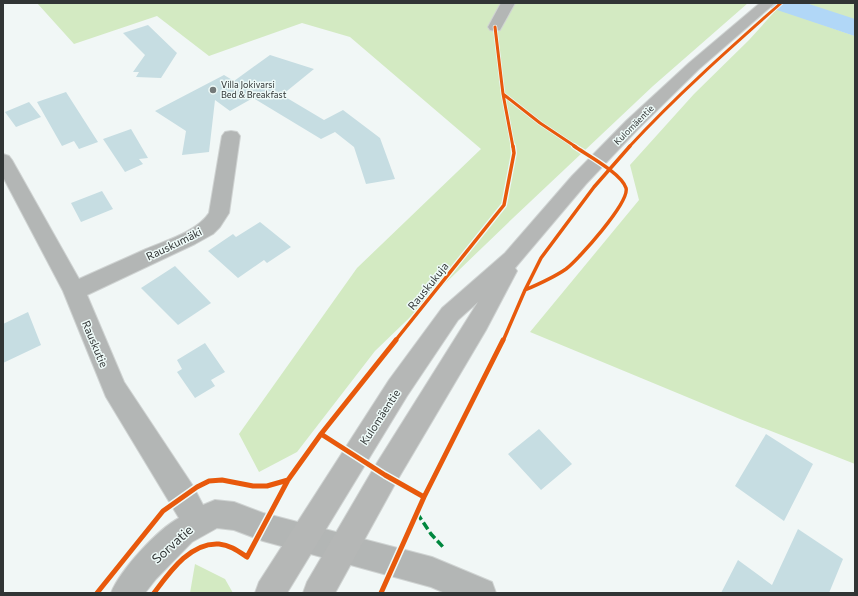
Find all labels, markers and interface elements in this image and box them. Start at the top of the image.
place label: Villa Jokivarsi Bed & Breakfast [221,79,287,100]
marker: Villa Jokivarsi Bed & Breakfast [208,85,218,95]
street label: Kulomäentie [611,102,656,147]
street label: Rauskumäki [144,224,204,263]
street label: Rauskukuja [405,259,451,312]
street label: Rauskutie [80,318,111,369]
street label: Kulomäentie [357,386,402,447]
street label: Sorvatie [148,521,196,566]

